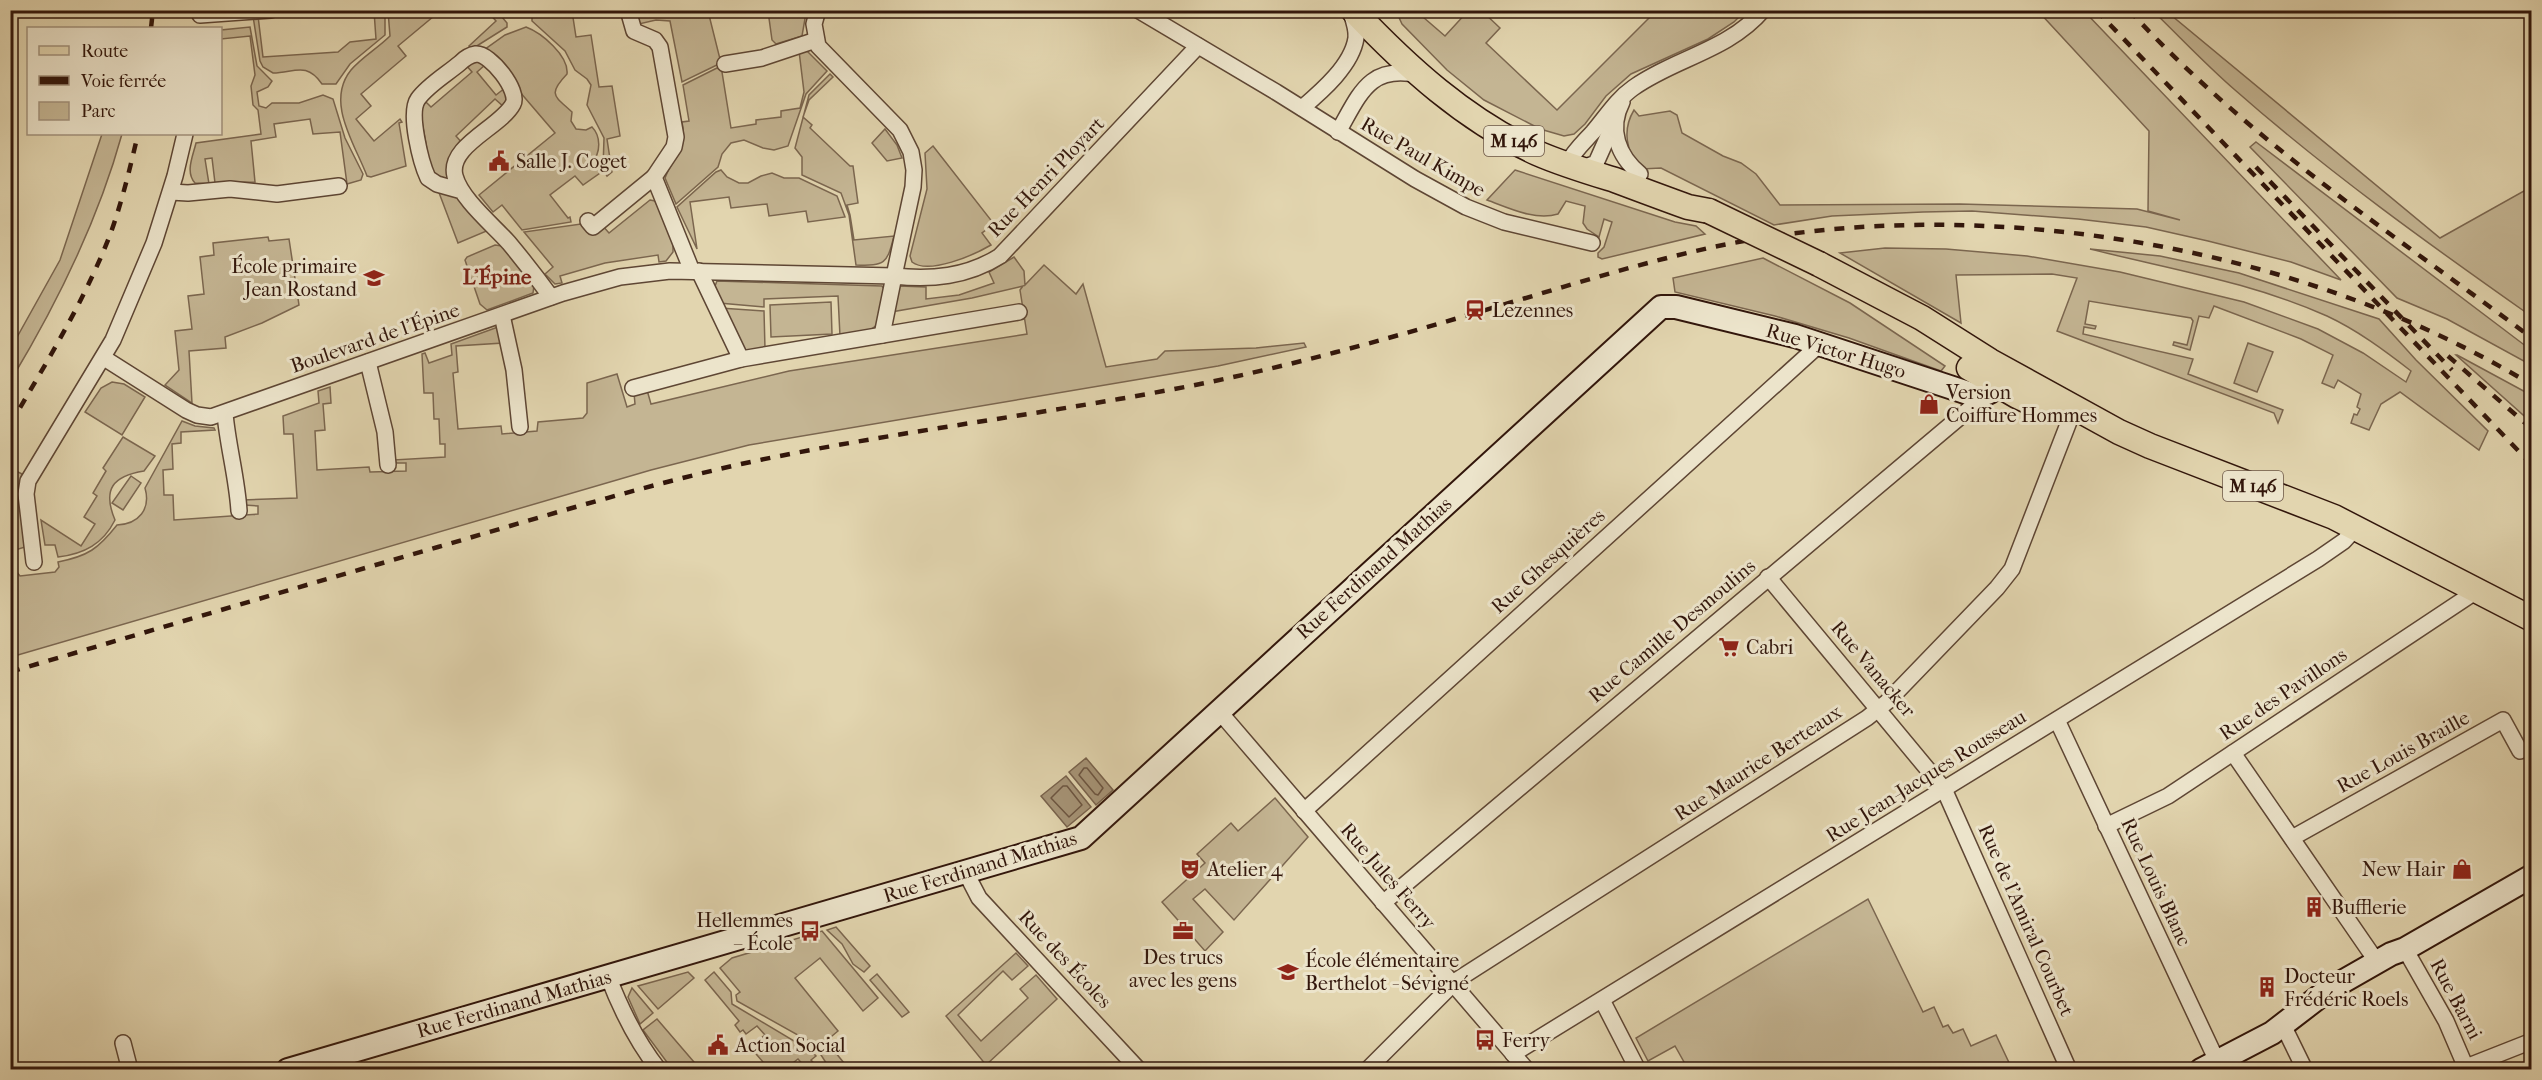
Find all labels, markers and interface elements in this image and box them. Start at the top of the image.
legend [27,27,222,135]
text: Route [81,41,128,62]
text: Voie ferrée [80,71,166,92]
text: Parc [81,101,116,122]
street label: Rue Henri Ployart [983,112,1109,242]
street label: Rue Paul Kimpe [1357,112,1489,202]
road number: M 146 [1484,126,1544,156]
public building icon: Salle J. Coget [487,149,511,173]
place label: Salle J. Coget [516,150,627,173]
place label: École primaire Jean Rostand [231,254,358,301]
district label: L'Épine [463,264,532,289]
school or university icon: École primaire Jean Rostand [362,266,386,290]
street label: Boulevard de l'Épine [287,297,463,378]
station icon: Lezennes [1463,298,1487,322]
place label: Lezennes [1492,299,1573,322]
street label: Rue Victor Hugo [1763,319,1909,383]
place label: Version Coiffure Hommes [1945,381,2097,427]
shop icon: Version Coiffure Hommes [1917,392,1941,416]
road number: M 146 [2223,471,2283,501]
street label: Rue Ferdinand Mathias [1292,492,1456,644]
street label: Rue Ghesquières [1486,504,1610,618]
street label: Rue Camille Desmoulins [1584,554,1760,708]
street label: Rue Vanacker [1826,616,1920,722]
supermarket icon: Cabri [1717,635,1741,659]
place label: Cabri [1746,636,1794,659]
street label: Rue des Pavillons [2215,643,2351,745]
street label: Rue Maurice Berteaux [1670,700,1847,826]
street label: Rue Jean-Jacques Rousseau [1822,705,2031,847]
street label: Rue Louis Braille [2333,706,2473,798]
street label: Rue Louis Blanc [2116,814,2196,950]
street label: Rue Jules Ferry [1336,818,1441,935]
street label: Rue de l'Amiral Courbet [1973,821,2079,1019]
street label: Rue Ferdinand Mathias [880,827,1080,907]
theatre icon: Atelier 4 [1178,857,1202,881]
shop icon: New Hair [2450,857,2474,881]
place label: Atelier 4 [1206,858,1284,881]
place label: New Hair [2362,858,2445,881]
building icon: Bufflerie [2302,895,2326,919]
place label: Bufflerie [2331,896,2406,919]
street label: Rue des Écoles [1014,905,1117,1013]
place label: Hellemmes – École [696,909,793,955]
bus stop icon: Hellemmes – École [798,919,822,943]
office icon: Des trucs avec les gens [1171,919,1195,943]
place label: Des trucs avec les gens [1129,946,1237,992]
place label: École élémentaire Berthelot - Sévigné [1305,948,1469,995]
street label: Rue Barni [2425,955,2487,1043]
school or university icon: École élémentaire Berthelot - Sévigné [1276,960,1300,984]
street label: Rue Ferdinand Mathias [414,965,614,1043]
place label: Docteur Frédéric Roels [2284,965,2408,1011]
building icon: Docteur Frédéric Roels [2255,975,2279,999]
bus stop icon: Ferry [1473,1028,1497,1052]
place label: Ferry [1502,1029,1552,1052]
public building icon: Action Social [706,1033,730,1057]
place label: Action Social [734,1034,846,1057]

